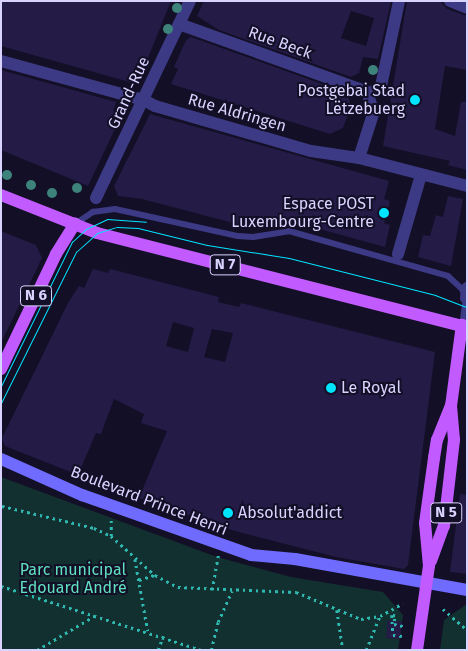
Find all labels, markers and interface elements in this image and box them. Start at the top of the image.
street label: Rue Beck [246,23,314,63]
street label: Grand-Rue [104,54,154,132]
place label: Postgebai Stad Lëtzebuerg [298,81,405,119]
street label: Rue Aldringen [186,90,288,136]
marker: Postgebai Stad Lëtzebuerg [409,94,421,106]
place label: Espace POST Luxembourg-Centre [231,194,374,232]
marker: Espace POST Luxembourg-Centre [378,207,390,219]
road number: N 7 [209,252,241,278]
road number: N 6 [20,284,52,308]
place label: Le Royal [341,378,401,398]
marker: Le Royal [325,382,337,394]
street label: Boulevard Prince Henri [68,462,230,540]
road number: N 5 [430,500,462,526]
place label: Absolut'addict [238,503,342,523]
marker: Absolut'addict [222,507,234,519]
park label: Parc municipal Edouard André [19,560,127,598]

